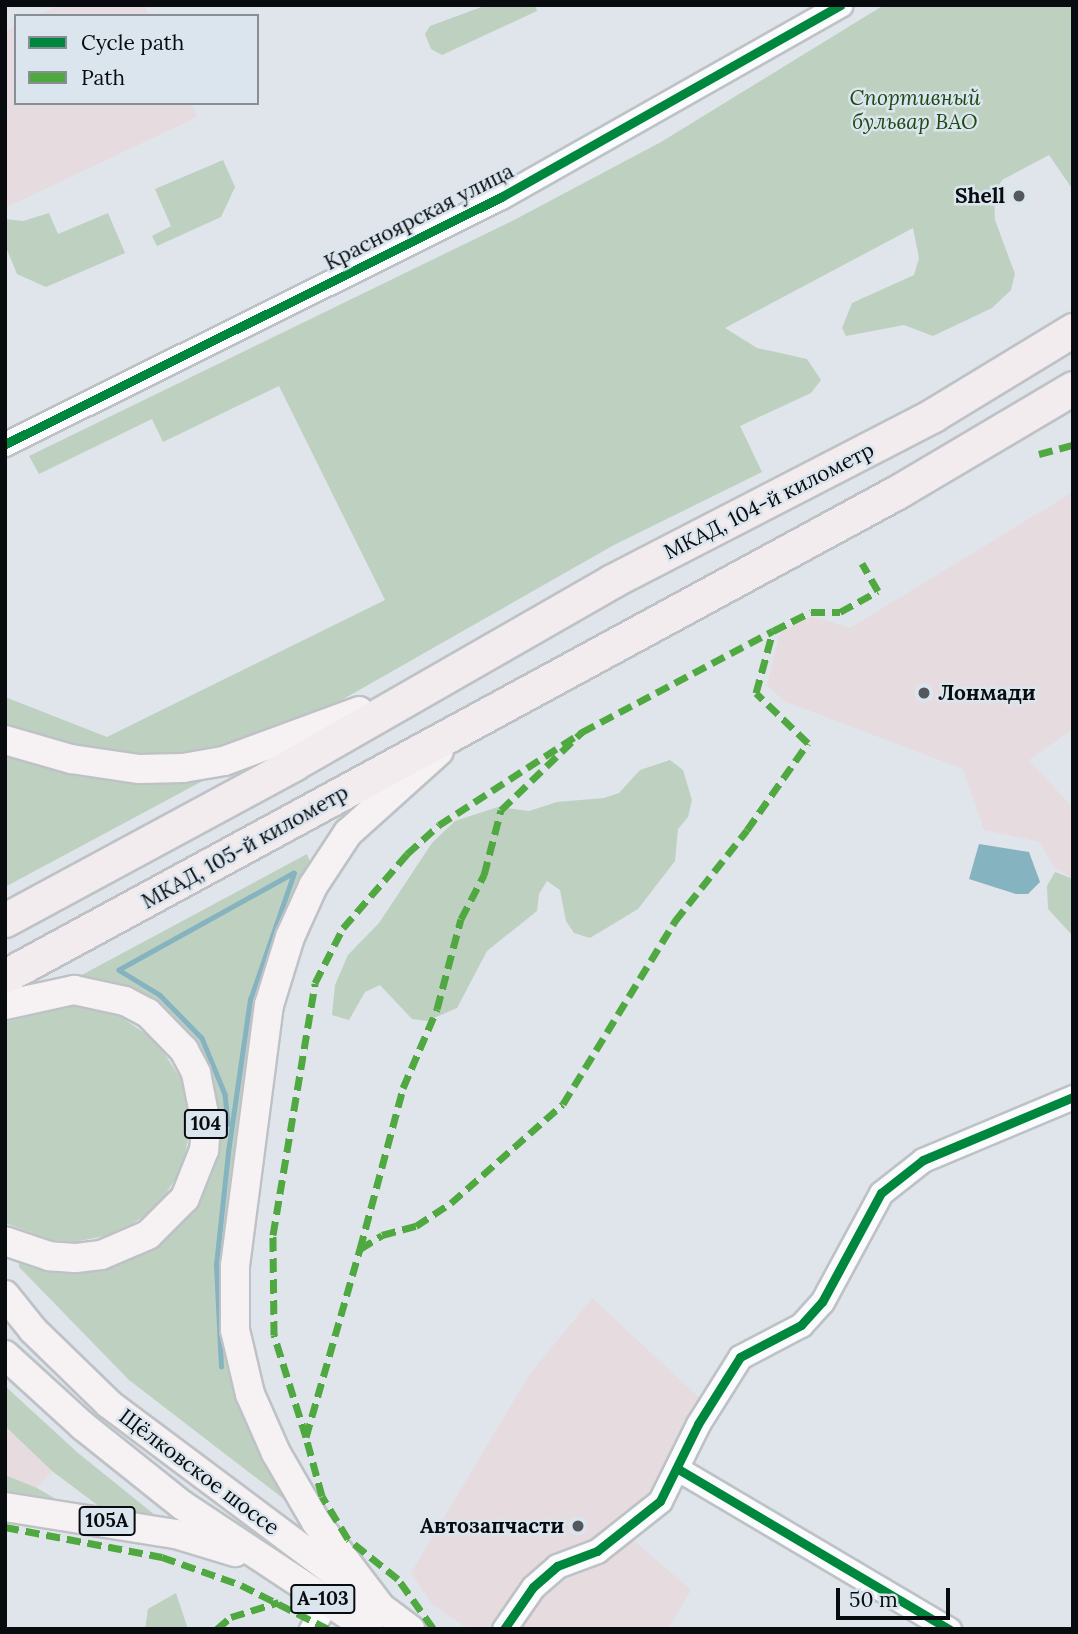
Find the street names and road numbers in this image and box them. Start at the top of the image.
street label: Красноярская улица [320,158,518,276]
street label: МКАД, 104-й километр [660,437,878,565]
street label: МКАД, 105-й километр [137,780,353,914]
road number: 104 [183,1108,229,1140]
street label: Щёлковское шоссе [114,1404,284,1540]
road number: 105A [77,1506,137,1536]
road number: А-103 [290,1583,356,1614]

